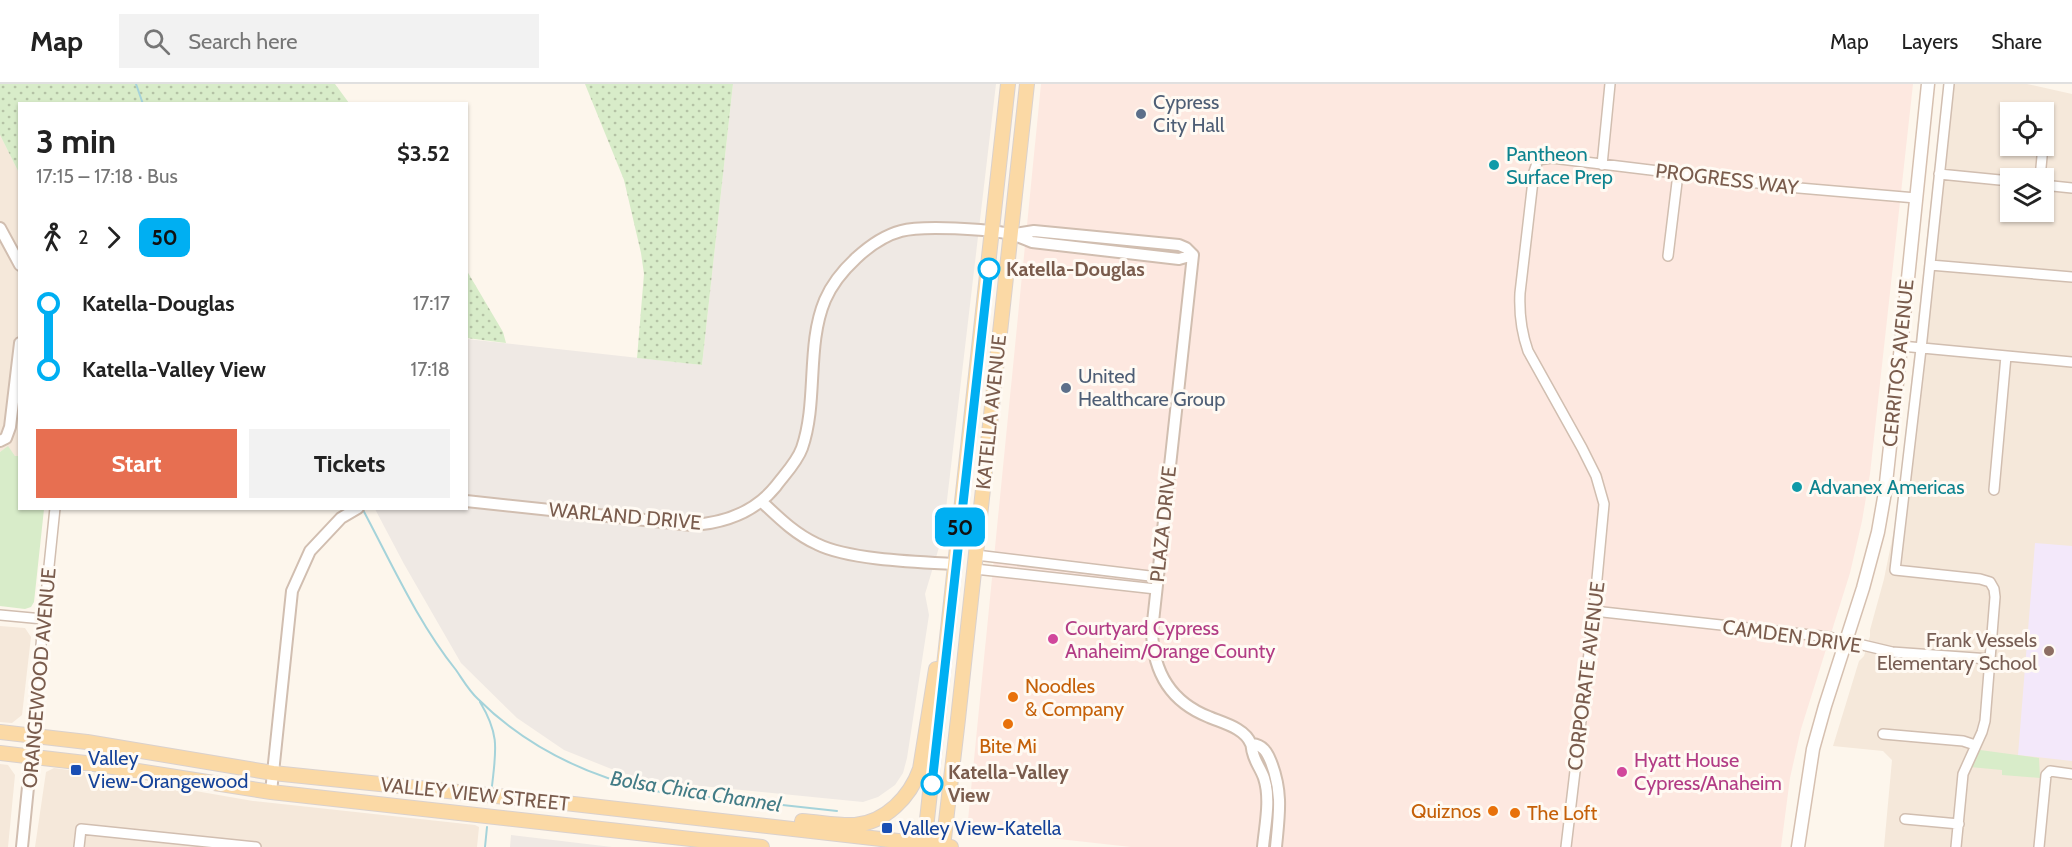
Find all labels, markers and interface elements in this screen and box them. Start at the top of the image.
search box [119,14,539,68]
text: Map [30,24,83,58]
icon: search [140,25,173,58]
text: Search here [188,28,297,55]
text: Map [1830,29,1869,54]
text: Layers [1902,29,1958,54]
text: Share [1991,29,2042,54]
place label: Cypress City Hall [1153,90,1225,137]
map controls [2000,102,2054,222]
button: locate [2000,102,2054,156]
marker: Cypress City Hall [1134,107,1148,121]
text: 3 min [36,121,116,161]
text: $3.52 [397,140,450,167]
place label: Pantheon Surface Prep [1506,142,1613,189]
marker: Pantheon Surface Prep [1487,158,1501,172]
street label: PROGRESS WAY [1654,158,1801,200]
text: 17:15 – 17:18 · Bus [36,164,178,188]
button: layers [2000,168,2054,222]
icon: walk [36,221,69,254]
icon: forward [97,221,130,254]
text: 2 [78,225,88,249]
text: 50 [151,225,178,250]
place label: Katella-Douglas [1006,257,1145,281]
marker: Katella-Douglas [978,258,1000,280]
street label: CERRITOS AVENUE [1877,278,1919,448]
text: Katella-Douglas [82,290,235,317]
text: 17:17 [413,291,450,315]
street label: KATELLA AVENUE [971,333,1011,491]
text: Katella-Valley View [82,356,266,383]
text: 17:18 [411,357,450,381]
place label: United Healthcare Group [1078,364,1225,411]
marker: United Healthcare Group [1059,381,1073,395]
button: Start [36,429,237,498]
button: Tickets [249,429,450,498]
street label: PLAZA DRIVE [1145,465,1181,583]
place label: Advanex Americas [1809,475,1964,499]
marker: Advanex Americas [1790,480,1804,494]
street label: WARLAND DRIVE [548,497,702,535]
line badge: 50 [933,508,987,546]
text: 50 [947,515,973,540]
street label: ORANGEWOOD AVENUE [17,567,61,789]
street label: CORPORATE AVENUE [1563,580,1609,772]
street label: CAMDEN DRIVE [1721,614,1863,658]
place label: Courtyard Cypress Anaheim/Orange County [1065,616,1275,663]
place label: Frank Vessels Elementary School [1877,628,2037,675]
marker: Courtyard Cypress Anaheim/Orange County [1046,632,1060,646]
marker: Frank Vessels Elementary School [2042,644,2056,658]
place label: Noodles & Company [1025,674,1124,721]
marker: Noodles & Company [1006,690,1020,704]
marker: Bite Mi [1001,717,1015,731]
place label: Bite Mi [979,734,1037,758]
place label: Valley View-Orangewood [88,746,248,793]
place label: Hyatt House Cypress/Anaheim [1634,748,1782,795]
place label: Katella-Valley View [948,760,1069,807]
marker: Valley View-Orangewood [69,763,83,777]
water label: Bolsa Chica Channel [609,765,783,817]
marker: Hyatt House Cypress/Anaheim [1615,765,1629,779]
street label: VALLEY VIEW STREET [379,772,571,816]
marker: Katella-Valley View [921,773,943,795]
place label: Quiznos [1411,799,1481,823]
place label: The Loft [1527,801,1597,825]
marker: Quiznos [1486,804,1500,818]
marker: The Loft [1508,806,1522,820]
place label: Valley View-Katella [899,816,1062,840]
marker: Valley View-Katella [880,821,894,835]

